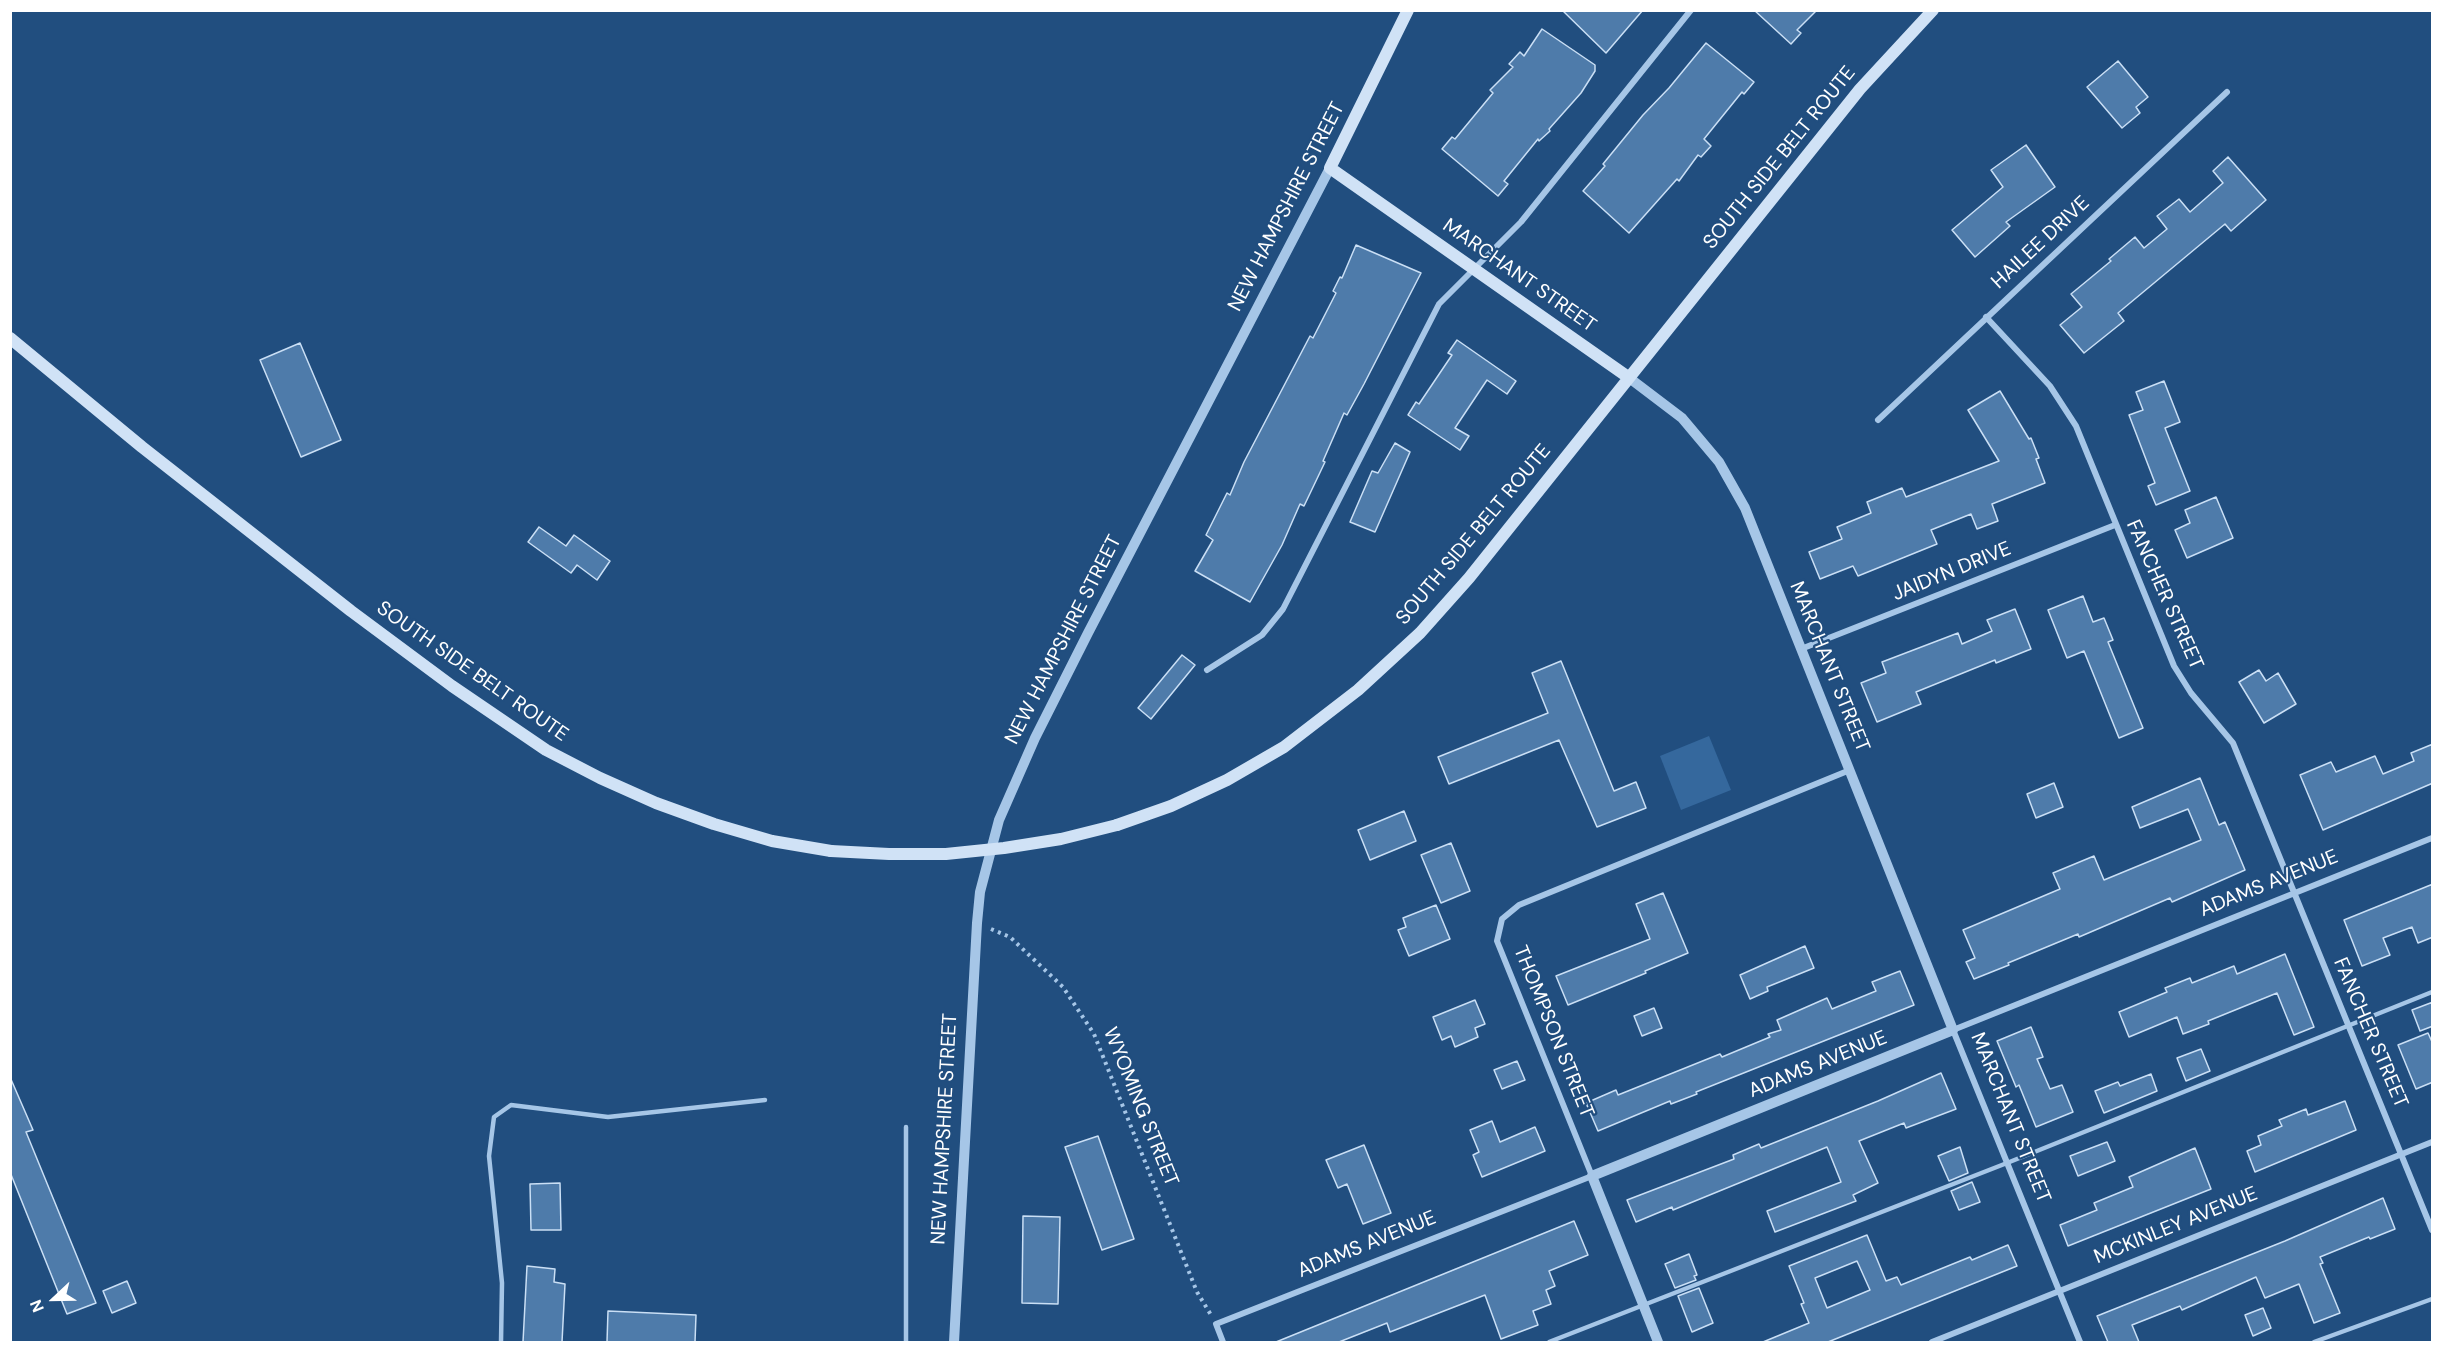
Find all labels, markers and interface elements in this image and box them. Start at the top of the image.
street label: SOUTH SIDE BELT ROUTE [1699,62,1861,254]
street label: NEW HAMPSHIRE STREET [1224,98,1350,316]
street label: HAILEE DRIVE [1987,192,2095,294]
street label: MARCHANT STREET [1438,214,1600,338]
street label: SOUTH SIDE BELT ROUTE [1391,440,1557,630]
street label: FANCHER STREET [2120,517,2208,673]
street label: NEW HAMPSHIRE STREET [1001,531,1127,749]
street label: JAIDYN DRIVE [1889,537,2015,607]
street label: MARCHANT STREET [1784,578,1874,756]
street label: SOUTH SIDE BELT ROUTE [372,597,572,747]
street label: ADAMS AVENUE [2196,845,2342,923]
street label: THOMPSON STREET [1508,943,1598,1121]
street label: FANCHER STREET [2327,954,2413,1112]
street label: NEW HAMPSHIRE STREET [927,1013,963,1245]
street label: WYOMING STREET [1097,1024,1183,1190]
street label: ADAMS AVENUE [1745,1026,1891,1104]
street label: MARCHANT STREET [1965,1029,2055,1207]
street label: MCKINLEY AVENUE [2091,1182,2261,1270]
street label: ADAMS AVENUE [1294,1206,1440,1284]
north arrow [24,1269,84,1329]
text: N [25,1297,49,1315]

